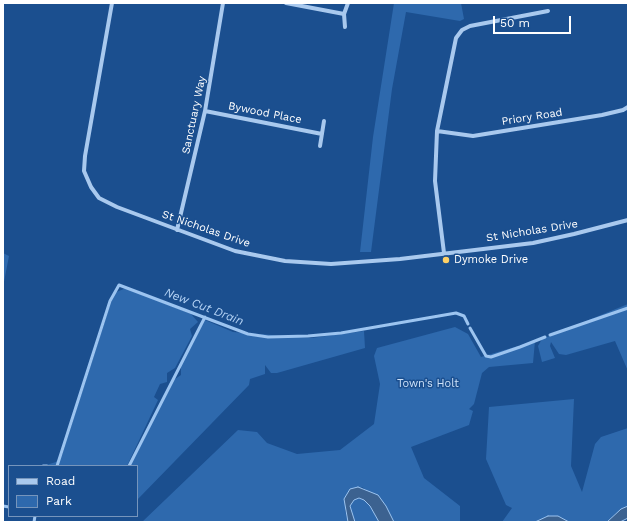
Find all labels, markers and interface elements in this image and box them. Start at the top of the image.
scale bar [495,8,573,34]
text: 50 m [500,16,530,30]
street label: Sanctuary Way [179,75,209,155]
street label: Bywood Place [227,99,303,127]
street label: Priory Road [501,106,563,128]
street label: St Nicholas Drive [160,208,252,250]
street label: St Nicholas Drive [485,217,579,245]
place label: Dymoke Drive [454,253,528,267]
marker: Dymoke Drive [441,255,451,265]
water label: New Cut Drain [162,285,246,329]
park label: Town's Holt [397,377,459,391]
legend [8,465,138,517]
text: Road [46,474,75,488]
text: Park [46,494,72,508]

